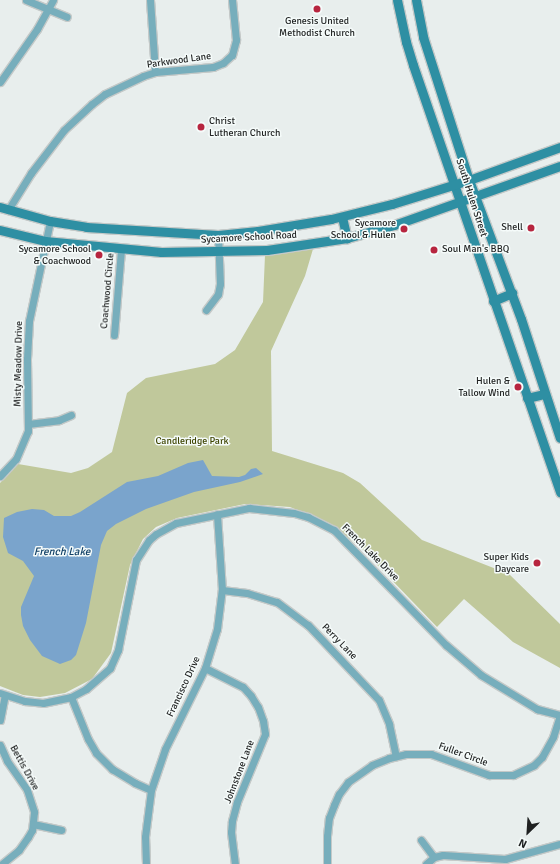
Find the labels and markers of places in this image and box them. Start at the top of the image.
marker: Genesis United Methodist Church [312,4,322,14]
place label: Genesis United Methodist Church [279,15,355,38]
place label: Christ Lutheran Church [209,115,280,138]
marker: Christ Lutheran Church [196,122,206,132]
place label: Sycamore School & Hulen [331,217,396,240]
place label: Shell [501,222,523,234]
marker: Shell [526,223,536,233]
marker: Sycamore School & Hulen [399,224,409,234]
place label: Sycamore School & Coachwood [18,243,91,266]
place label: Soul Man's BBQ [442,244,509,256]
marker: Soul Man's BBQ [429,245,439,255]
marker: Sycamore School & Coachwood [94,250,104,260]
place label: Hulen & Tallow Wind [459,375,510,398]
marker: Hulen & Tallow Wind [513,382,523,392]
place label: Super Kids Daycare [483,551,529,574]
marker: Super Kids Daycare [532,558,542,568]

